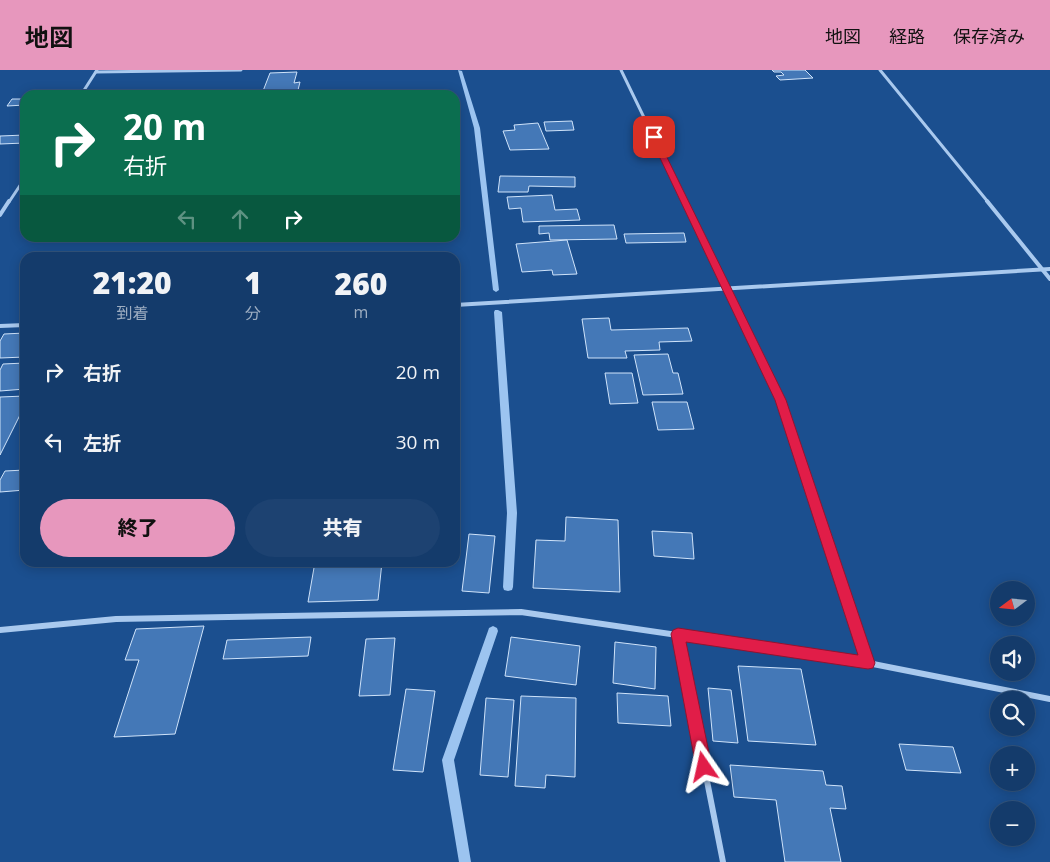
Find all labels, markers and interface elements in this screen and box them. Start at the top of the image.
text: 地図 [25,20,73,53]
text: 地図 [825,24,861,48]
text: 経路 [889,24,925,48]
text: 保存済み [953,24,1025,48]
text: 20 m [123,103,206,150]
icon: right [40,110,105,175]
pin [633,116,675,158]
icon: arrive [640,123,668,151]
text: 右折 [123,150,167,180]
icon: left [173,205,201,233]
icon: ahead [226,205,254,233]
icon: right [279,205,307,233]
text: 21:20 [93,262,172,303]
text: 1 [244,262,262,303]
text: 260 [335,263,387,304]
text: m [354,301,368,323]
text: 到着 [116,302,148,324]
text: 分 [245,302,261,324]
icon: right [40,358,68,386]
text: 20 m [396,359,440,385]
text: 右折 [83,360,121,386]
icon: left [40,428,68,456]
text: 30 m [396,429,440,455]
text: 左折 [83,430,121,456]
button: 終了 [40,499,235,557]
button: 共有 [245,499,440,557]
north arrow [990,581,1035,626]
map controls [990,581,1035,846]
button: sound [990,636,1035,681]
button: search [990,691,1035,736]
position arrow [677,740,729,792]
button: + [990,746,1035,791]
button: − [990,801,1035,846]

